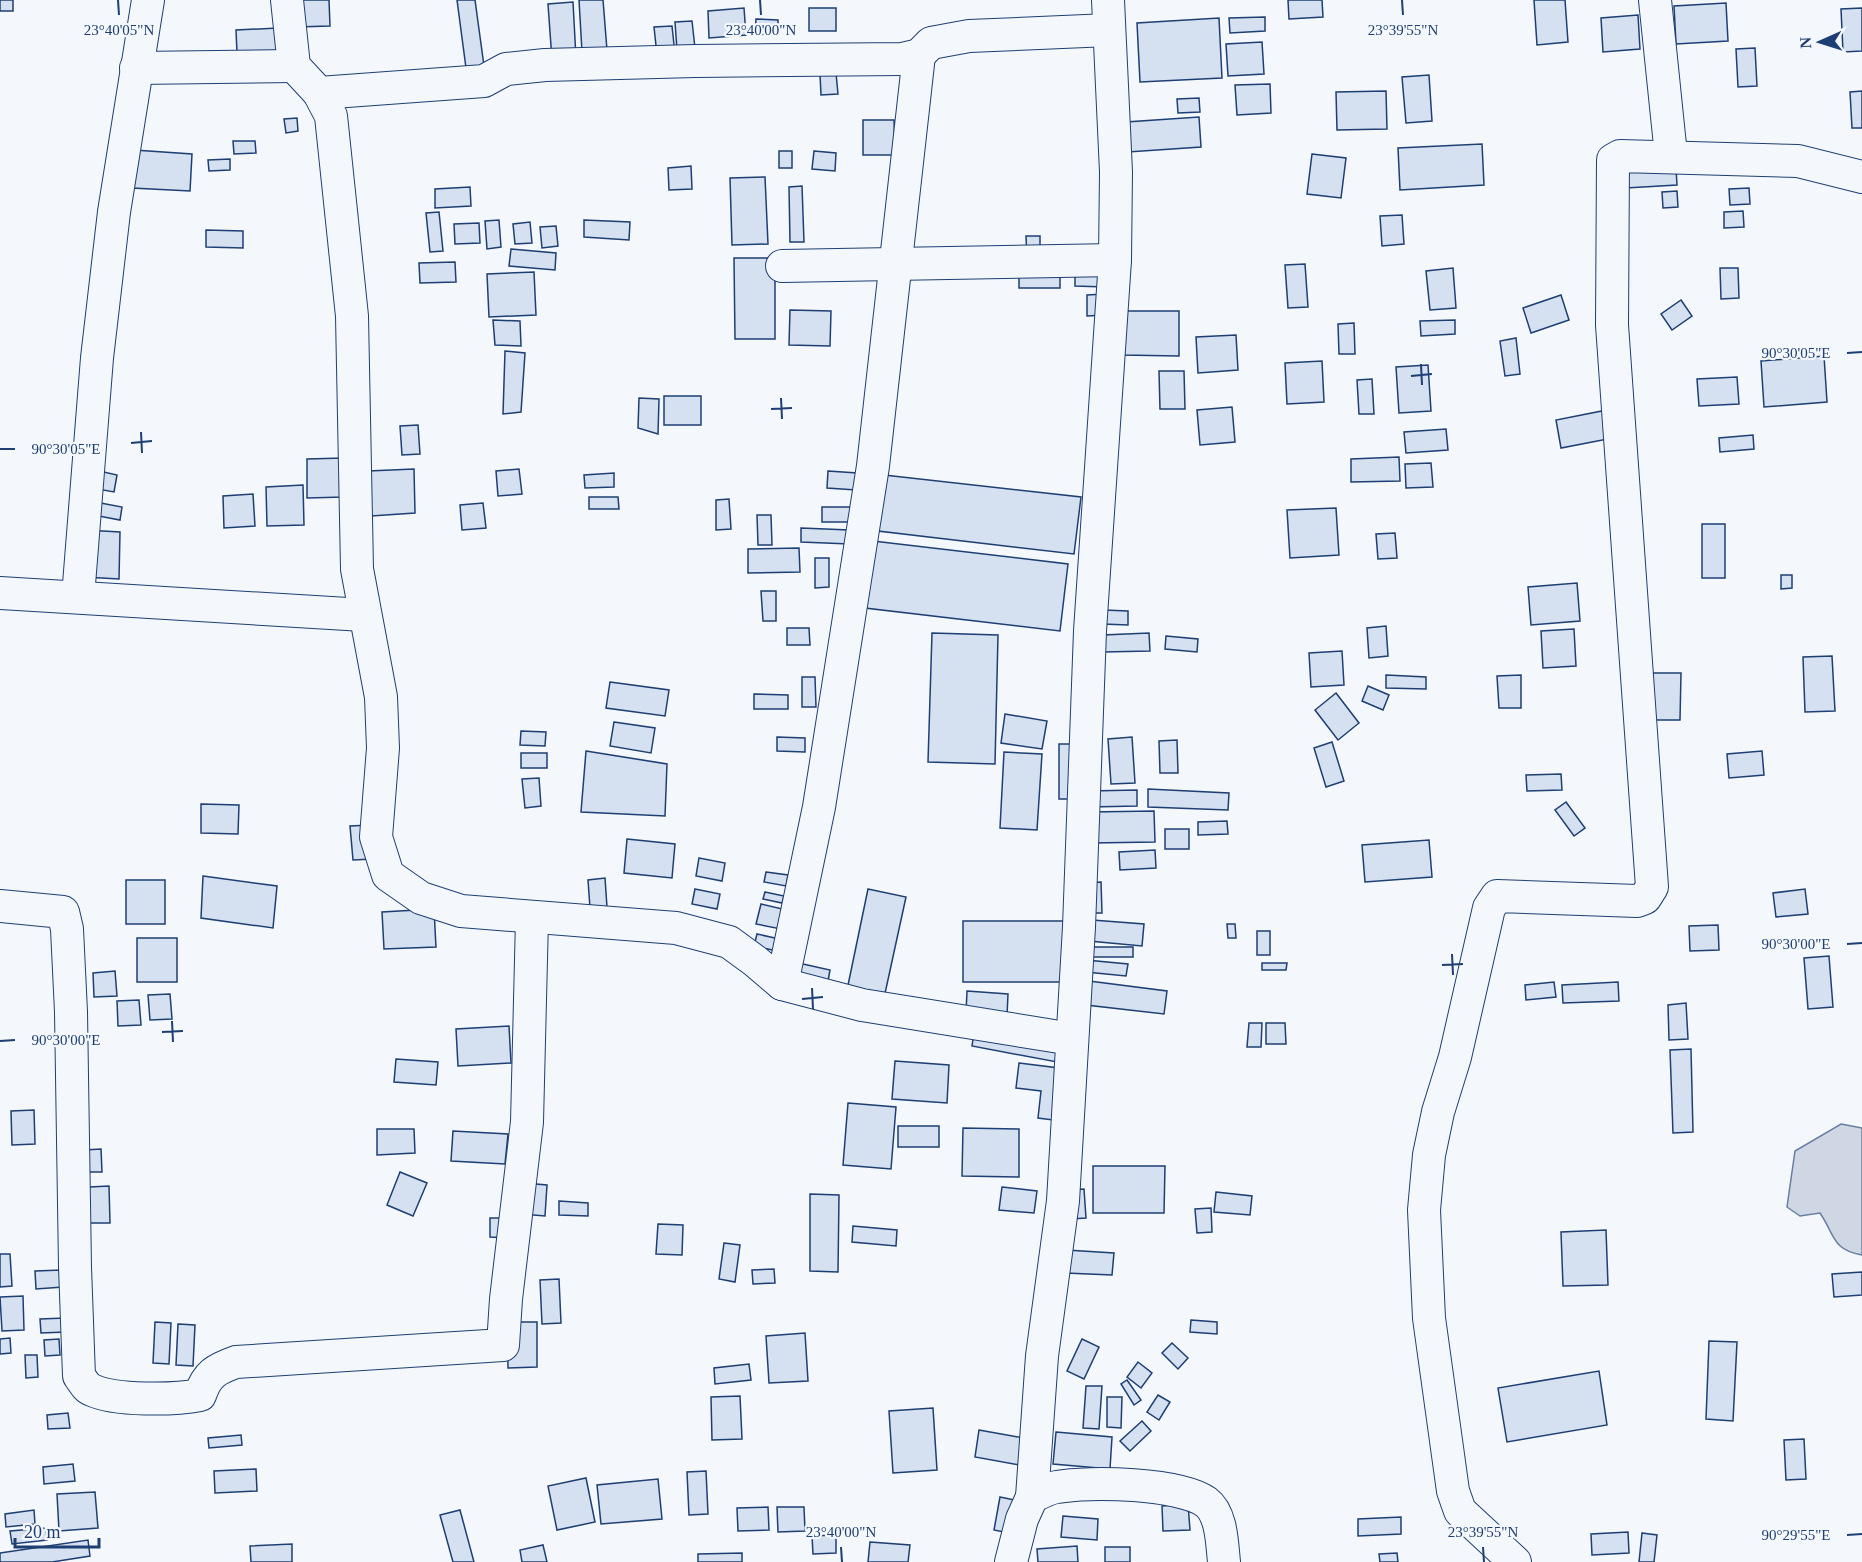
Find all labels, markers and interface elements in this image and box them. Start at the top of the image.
north arrow [1790,12,1850,72]
text: 23°40'05"N [84,22,154,38]
text: 23°40'00"N [726,22,796,38]
text: 23°39'55"N [1368,22,1438,38]
text: N [1797,36,1814,49]
text: 90°30'05"E [1762,345,1831,361]
text: 90°30'05"E [32,441,101,457]
text: 90°30'00"E [1762,936,1831,952]
text: 90°30'00"E [32,1032,101,1048]
scale bar [15,1511,99,1549]
text: 20 m [24,1522,61,1542]
text: 23°40'00"N [806,1524,876,1540]
text: 23°39'55"N [1448,1524,1518,1540]
text: 90°29'55"E [1762,1527,1831,1543]

